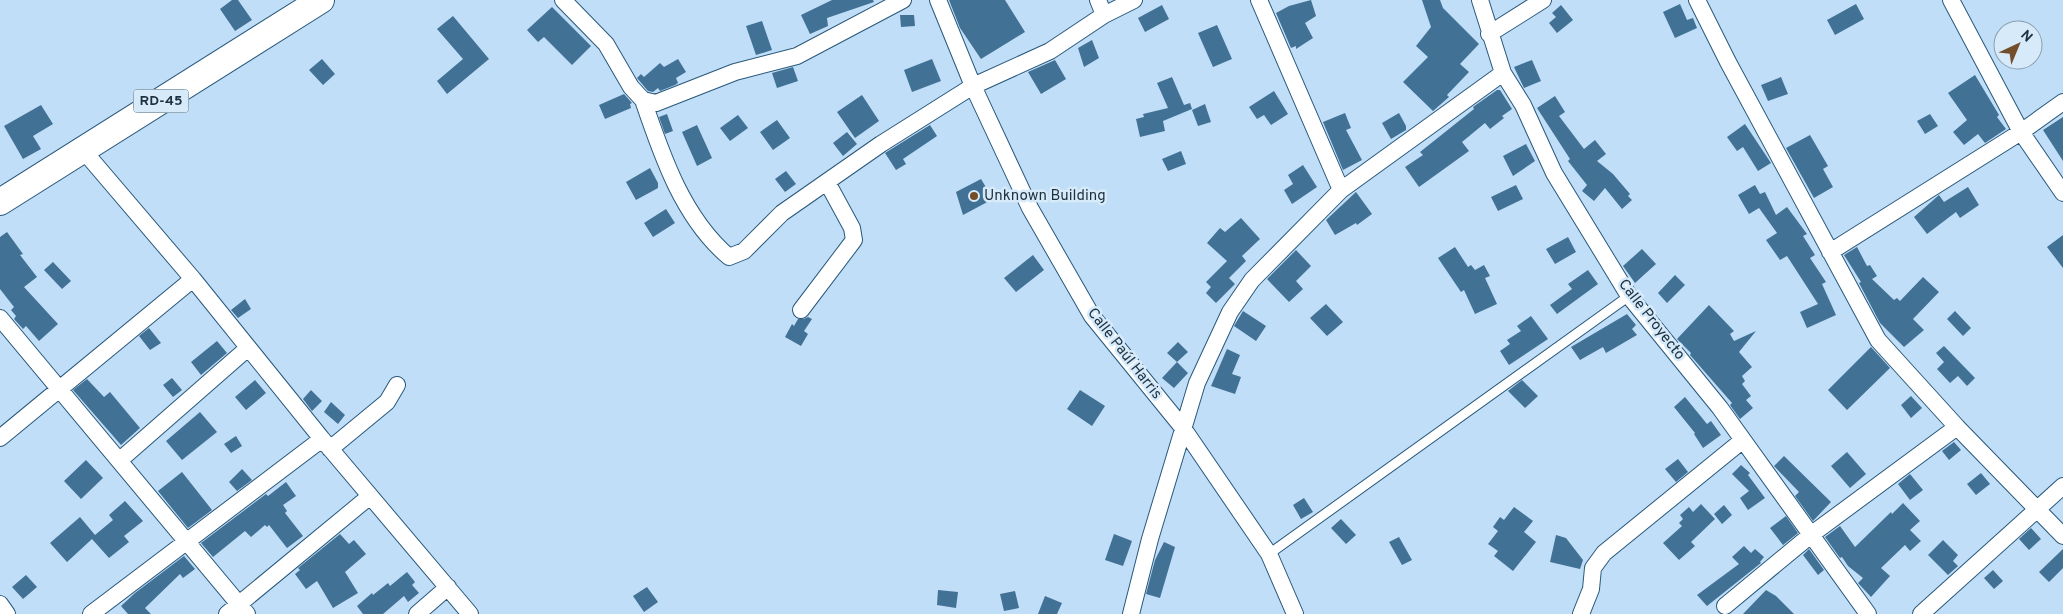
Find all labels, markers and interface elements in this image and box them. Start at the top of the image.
north arrow [1993,20,2043,70]
text: N [2016,27,2036,46]
road number: RD-45 [134,90,188,112]
place label: Unknown Building [984,187,1106,206]
marker: Unknown Building [968,190,980,202]
street label: Calle Proyecto [1613,276,1689,364]
street label: Calle Paúl Harris [1082,305,1166,403]

